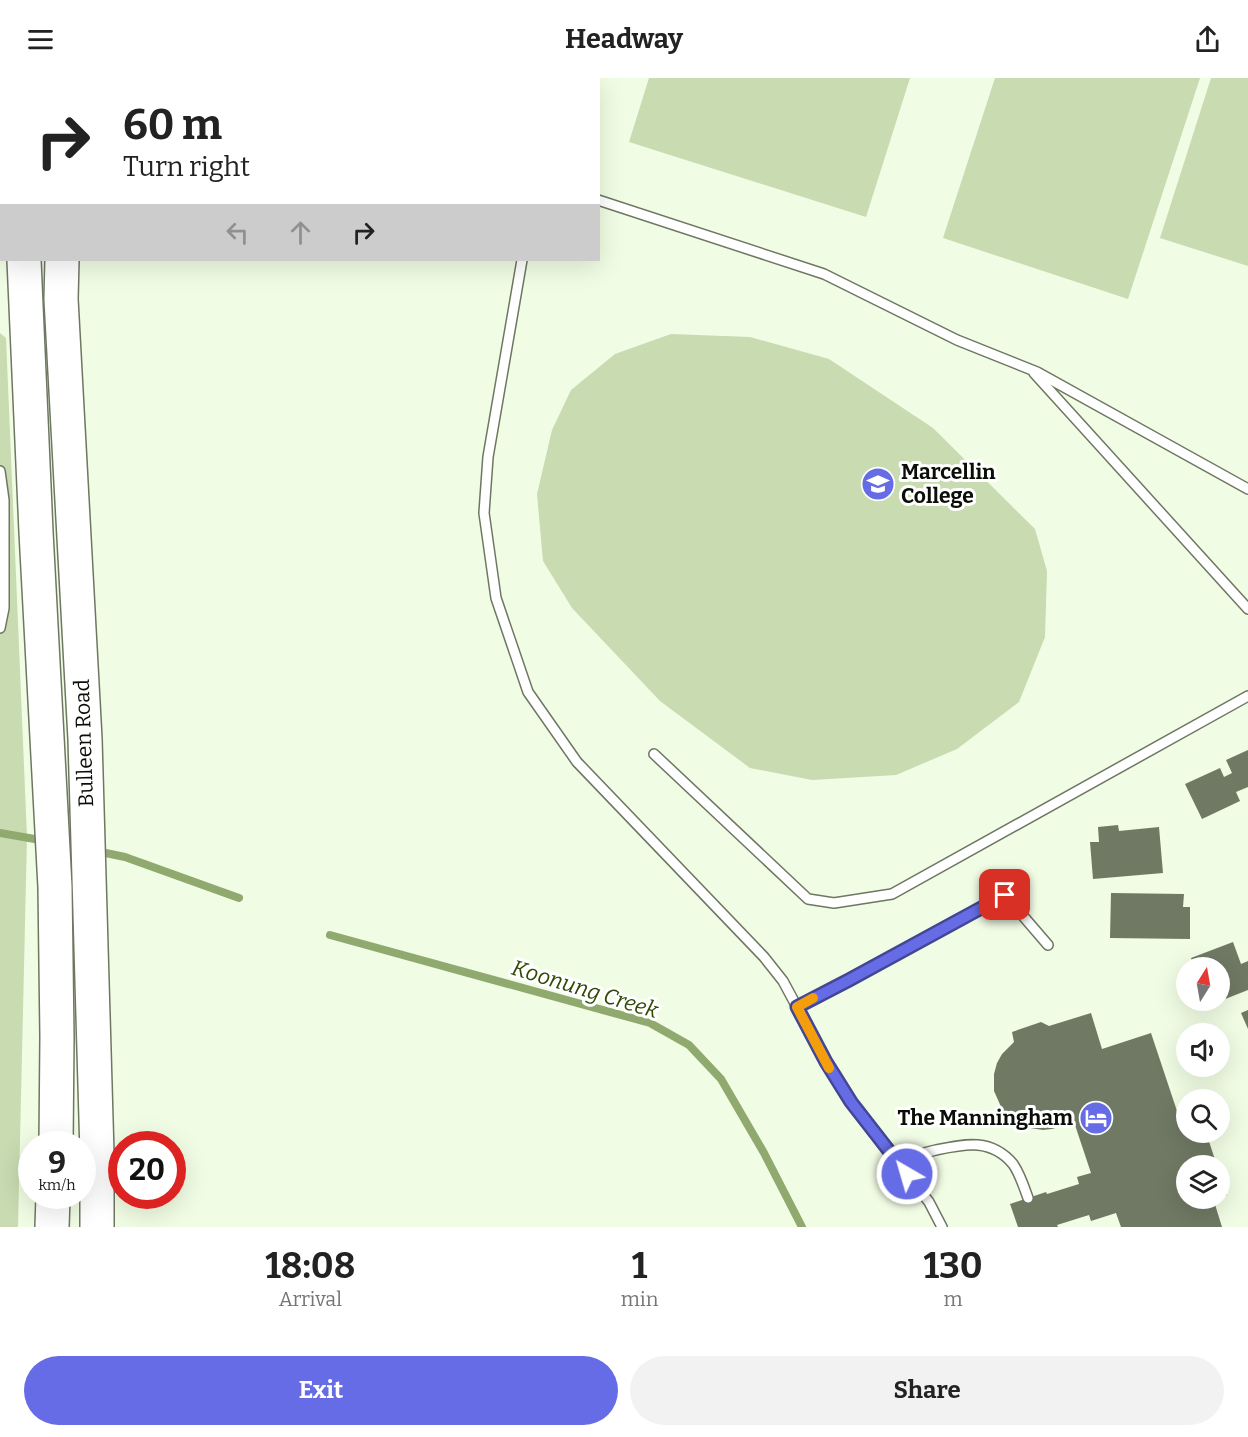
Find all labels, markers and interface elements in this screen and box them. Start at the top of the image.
icon: menu [24,23,57,56]
text: Headway [565,23,683,55]
icon: share [1191,23,1224,56]
text: 60 m [123,100,222,150]
icon: right [24,102,102,180]
text: Turn right [123,151,250,183]
icon: left [221,216,254,249]
icon: ahead [284,216,317,249]
icon: right [347,216,380,249]
place label: Marcellin College [901,459,996,509]
school or university icon: Marcellin College [860,466,896,502]
street label: Bulleen Road [69,679,99,807]
pin [979,869,1030,920]
icon: arrive [988,878,1021,911]
water label: Koonung Creek [509,954,663,1024]
north arrow [1176,957,1230,1011]
map controls [1176,957,1230,1209]
button: sound [1176,1023,1230,1077]
button: search [1176,1089,1230,1143]
hotel icon: The Manningham [1078,1100,1114,1136]
place label: The Manningham [898,1105,1073,1131]
speed limit sign: 20 [108,1131,186,1209]
position arrow [875,1142,939,1206]
text: 9 [48,1145,66,1181]
button: layers [1176,1155,1230,1209]
text: km/h [38,1176,76,1194]
text: 18:08 [265,1244,355,1288]
text: 1 [632,1244,647,1288]
text: 130 [924,1244,983,1288]
text: Arrival [279,1287,342,1311]
text: min [621,1287,658,1311]
text: m [944,1287,963,1311]
button: Exit [24,1356,618,1425]
button: Share [630,1356,1224,1425]

